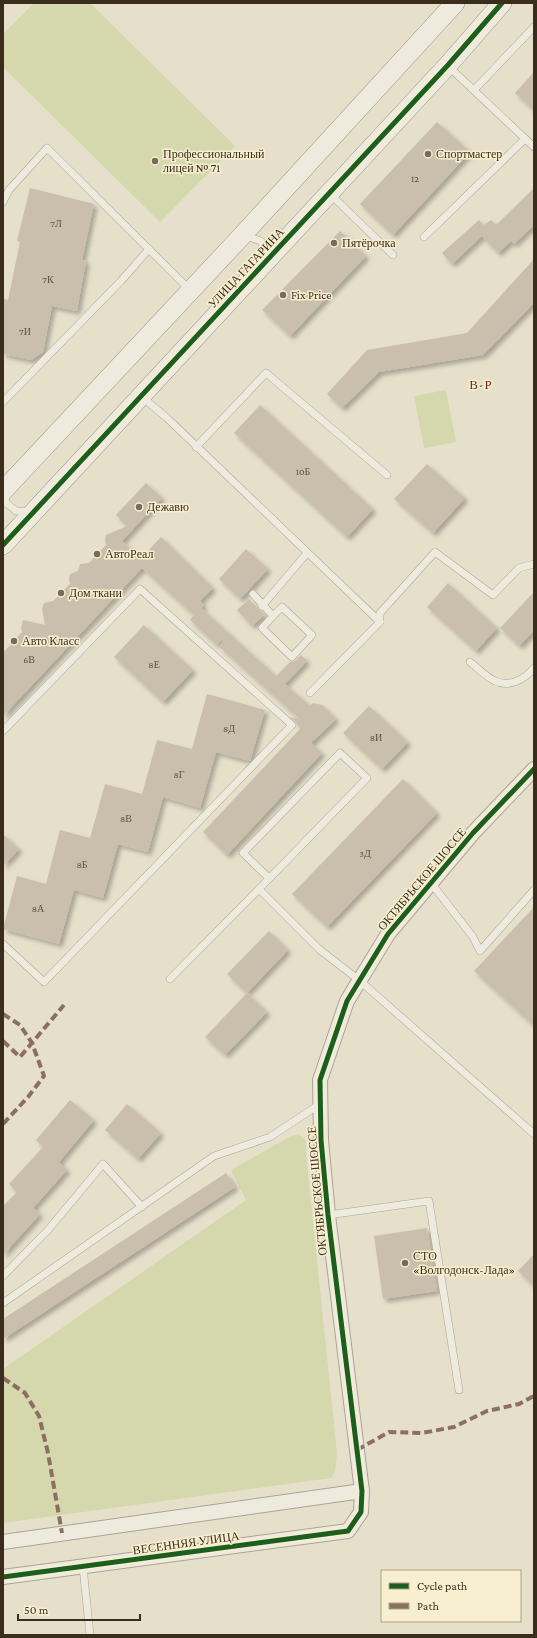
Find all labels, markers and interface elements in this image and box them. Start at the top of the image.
place label: Профессиональный лицей № 71 [163,147,265,175]
place label: Спортмастер [436,147,502,161]
marker: Спортмастер [423,149,433,159]
marker: Профессиональный лицей № 71 [150,156,160,166]
house number: 12 [411,173,419,184]
house number: 7Л [50,218,62,229]
street label: УЛИЦА ГАГАРИНА [205,225,287,311]
place label: Пятёрочка [342,236,396,250]
marker: Пятёрочка [329,238,339,248]
house number: 7К [42,274,54,285]
place label: Fix Price [291,288,332,302]
marker: Fix Price [278,290,288,300]
house number: 7И [19,326,31,337]
district label: В-Р [469,377,493,392]
house number: 10Б [296,466,311,477]
place label: Дежавю [147,500,189,514]
marker: Дежавю [134,502,144,512]
place label: АвтоРеал [105,547,154,561]
marker: АвтоРеал [92,549,102,559]
place label: Дом ткани [69,586,122,600]
marker: Дом ткани [56,588,66,598]
place label: Авто Класс [22,634,79,648]
marker: Авто Класс [9,636,19,646]
house number: 6В [23,654,35,665]
house number: 8Е [148,659,160,670]
house number: 8Д [223,723,235,734]
house number: 8И [370,732,382,743]
house number: 8Г [173,769,185,780]
house number: 8В [120,813,132,824]
street label: ОКТЯБРЬСКОЕ ШОССЕ [375,825,469,933]
house number: 3Д [359,848,371,859]
house number: 8Б [76,859,88,870]
house number: 8А [32,903,45,914]
street label: ОКТЯБРЬСКОЕ ШОССЕ [304,1126,330,1256]
place label: СТО «Волгодонск-Лада» [413,1249,515,1277]
marker: СТО «Волгодонск-Лада» [400,1258,410,1268]
street label: ВЕСЕННЯЯ УЛИЦА [132,1529,241,1557]
legend [381,1570,521,1622]
text: Cycle path [417,1579,468,1593]
scale bar [18,1596,140,1622]
text: Path [417,1599,439,1613]
text: 50 m [24,1603,49,1617]

